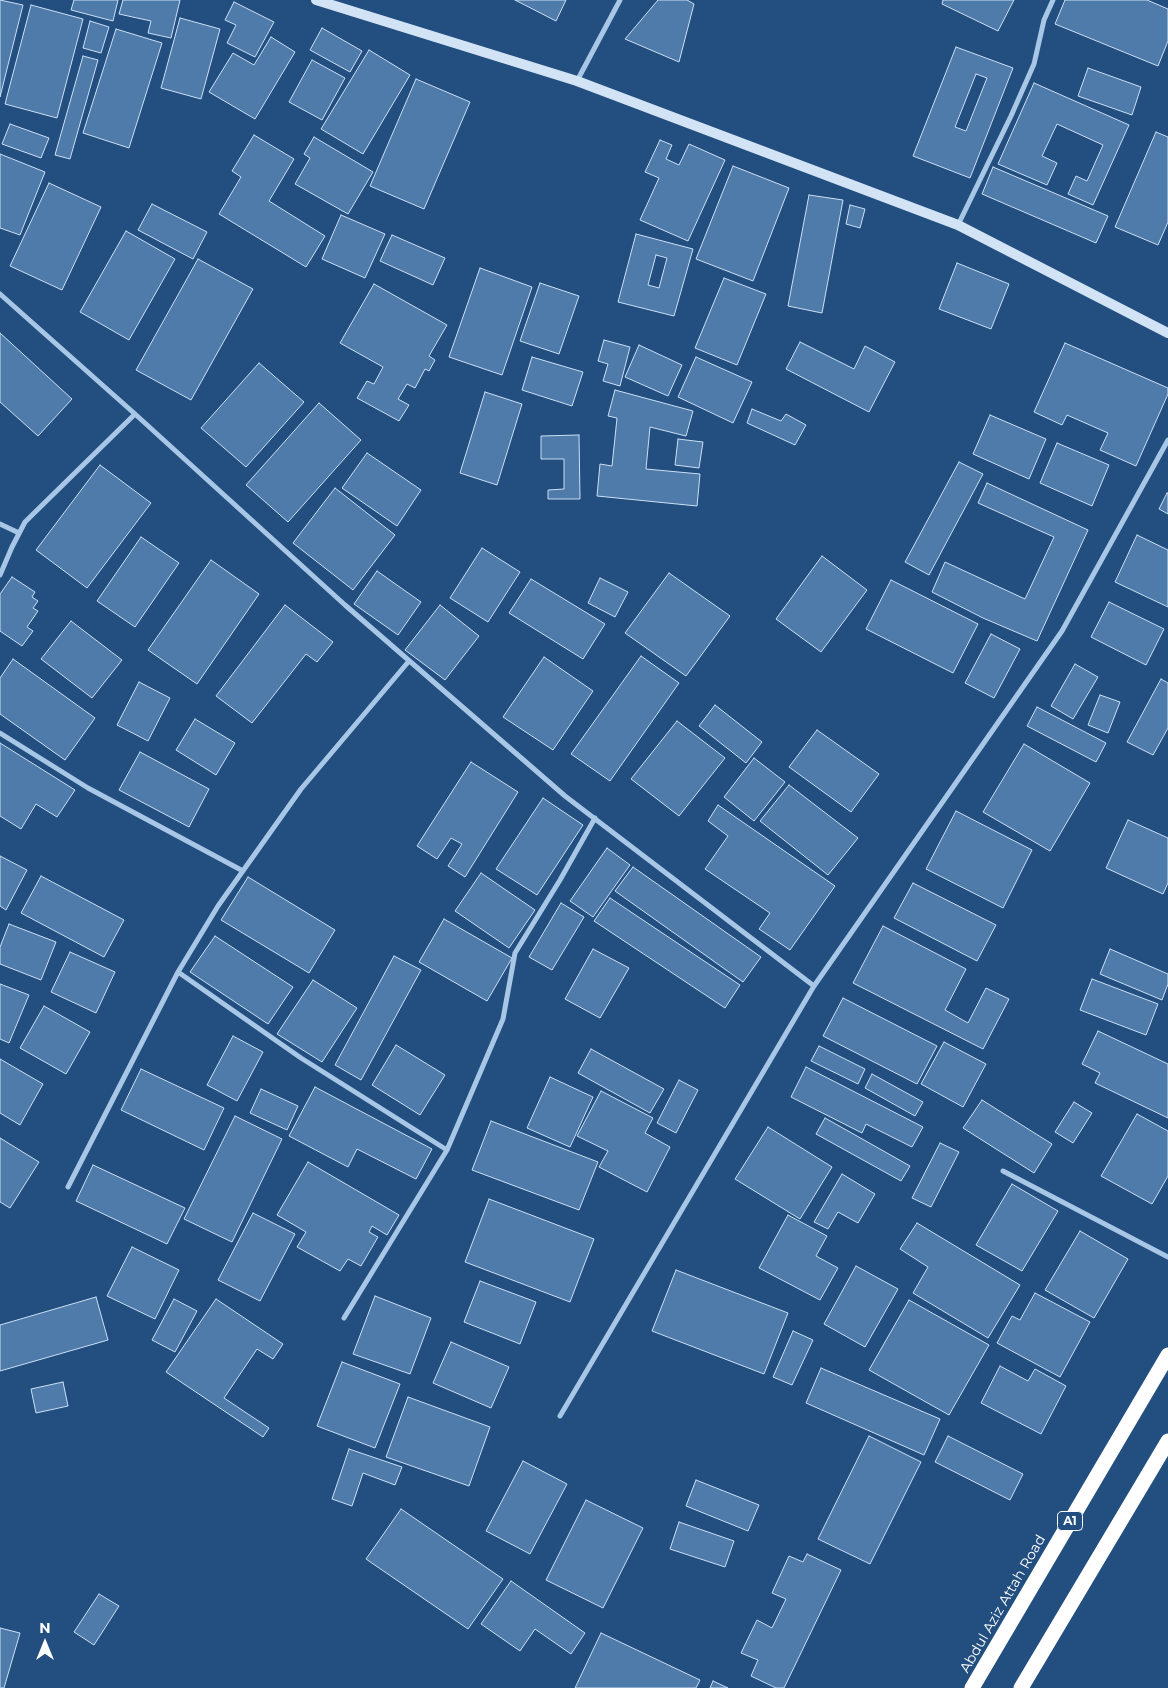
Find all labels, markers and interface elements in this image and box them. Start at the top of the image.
road number: A1 [1058,1512,1082,1530]
street label: Abdul Aziz Attah Road [957,1532,1049,1676]
north arrow [20,1618,70,1668]
text: N [39,1619,51,1637]

